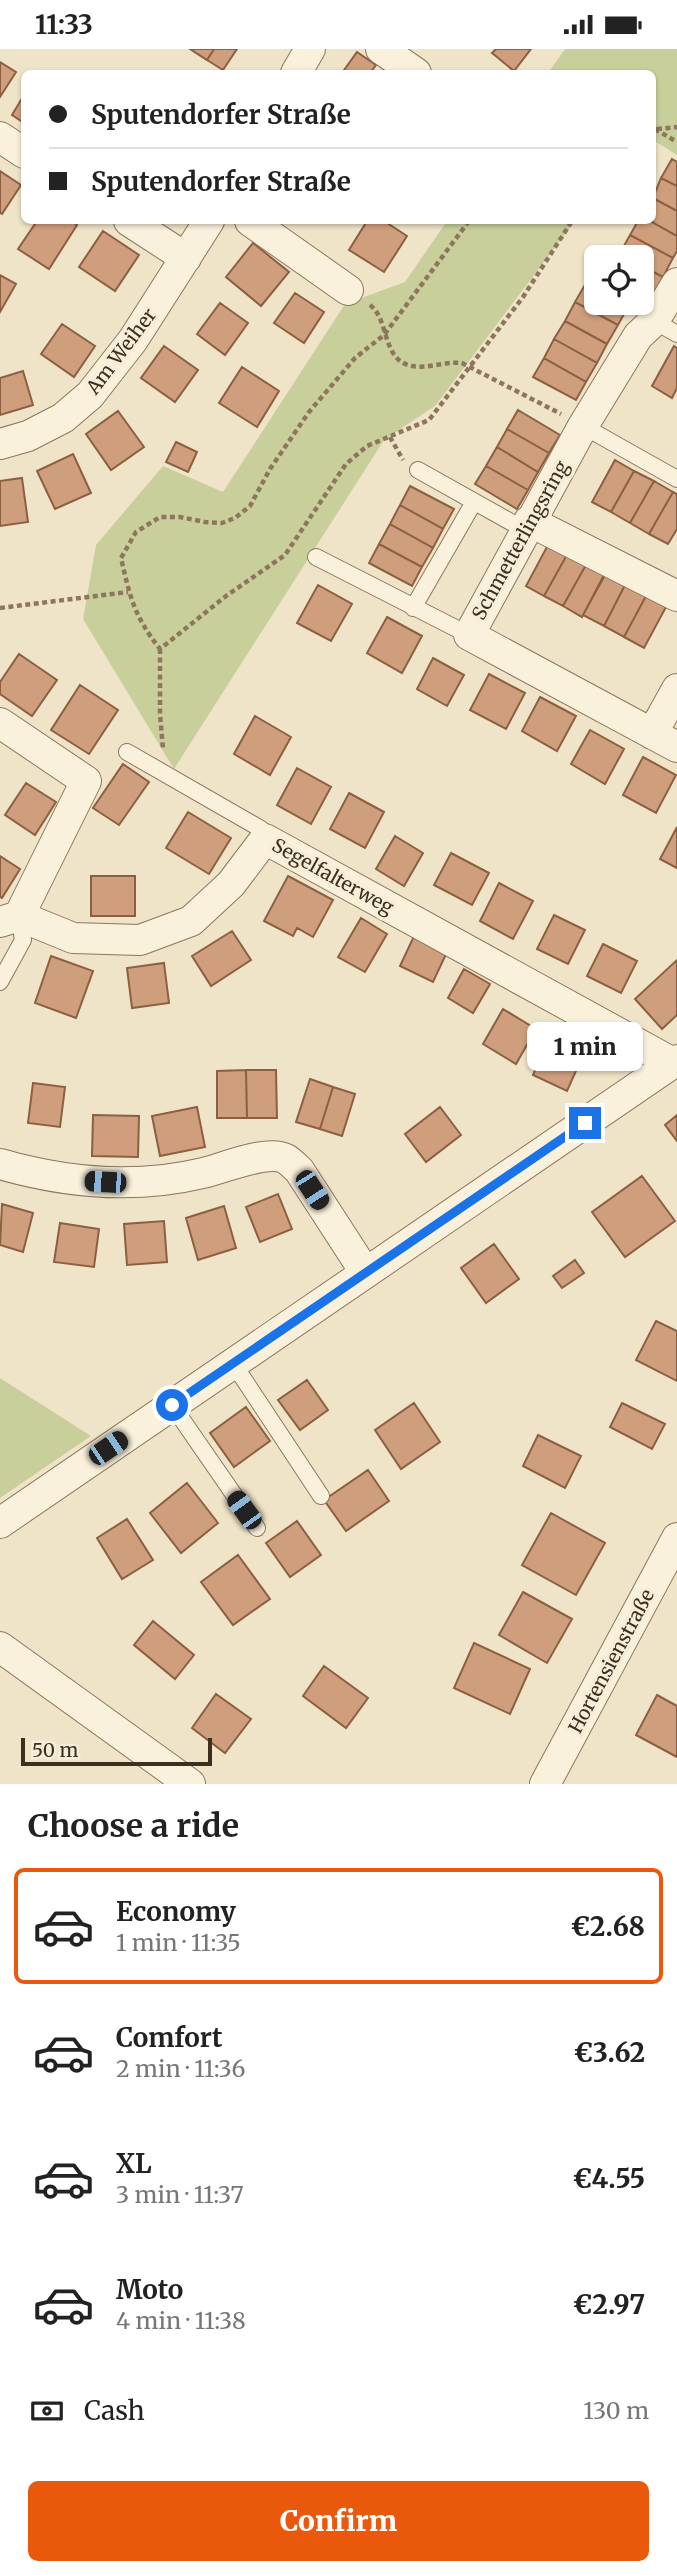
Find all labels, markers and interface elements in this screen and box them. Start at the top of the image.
text: 11:33 [35,8,93,41]
text: Sputendorfer Straße [91,98,351,131]
text: Sputendorfer Straße [91,165,351,198]
map controls [584,245,654,315]
button: locate [584,245,654,315]
street label: Am Weiher [80,303,161,400]
street label: Schmetterlingsring [466,456,574,624]
street label: Segelfalterweg [268,833,398,920]
callout: 1 min [527,1021,643,1070]
text: 1 min [553,1032,617,1061]
route end [569,1107,601,1139]
car [292,1167,333,1213]
car [84,1170,127,1194]
route start [156,1389,188,1421]
car [85,1428,132,1468]
car [224,1487,265,1533]
street label: Hortensienstraße [563,1585,659,1737]
scale bar [21,1735,212,1767]
text: 50 m [32,1738,78,1762]
text: Choose a ride [28,1806,239,1846]
icon: car [32,1895,95,1958]
text: Economy [116,1895,236,1928]
text: €2.68 [570,1910,645,1943]
text: 1 min · 11:35 [116,1928,241,1957]
icon: car [32,2021,95,2084]
text: Comfort [116,2021,222,2054]
text: €3.62 [574,2036,645,2069]
text: 2 min · 11:36 [116,2054,245,2083]
icon: car [32,2147,95,2210]
text: XL [116,2147,152,2180]
text: €4.55 [572,2162,645,2195]
text: 3 min · 11:37 [116,2180,244,2209]
icon: car [32,2273,95,2336]
text: Moto [116,2273,183,2306]
text: €2.97 [573,2288,645,2321]
text: 4 min · 11:38 [116,2306,246,2335]
icon: cash [28,2392,66,2430]
text: Cash [84,2394,145,2427]
text: 130 m [583,2396,649,2425]
button: Confirm [28,2481,649,2561]

